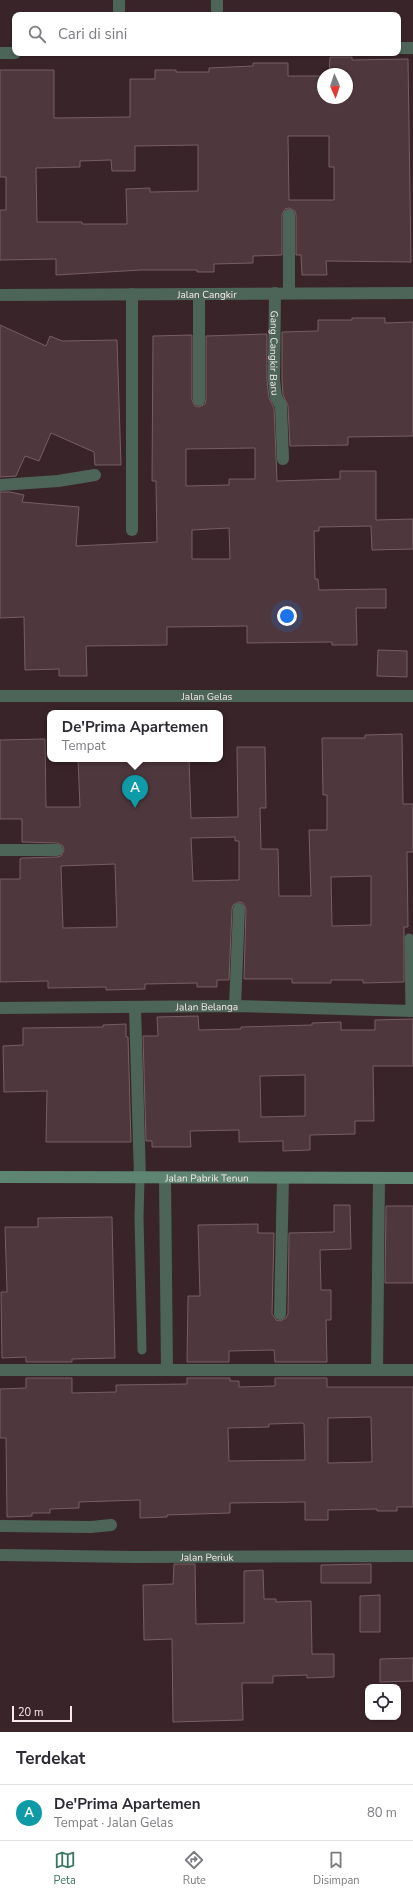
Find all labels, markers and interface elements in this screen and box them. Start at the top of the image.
search box [12,12,401,56]
icon: search [26,23,48,45]
text: Cari di sini [58,24,127,44]
north arrow [317,68,353,104]
street label: Jalan Cangkir [176,288,237,302]
street label: Gang Cangkir Baru [266,310,282,396]
your location [277,606,297,626]
street label: Jalan Gelas [181,690,233,704]
popup [47,710,223,762]
text: De'Prima Apartemen [62,717,208,737]
text: Tempat [62,737,106,755]
pin: A [122,775,148,808]
street label: Jalan Belanga [175,1000,238,1015]
street label: Jalan Pabrik Tenun [164,1171,249,1186]
street label: Jalan Periuk [179,1551,235,1565]
map controls [365,1684,401,1720]
button: locate [365,1684,401,1720]
scale bar [12,1704,72,1723]
text: 20 m [18,1705,43,1720]
text: Terdekat [16,1747,85,1770]
text: De'Prima Apartemen [54,1794,200,1814]
text: A [24,1804,34,1822]
text: 80 m [367,1804,397,1822]
text: Tempat · Jalan Gelas [54,1814,173,1832]
tab: Peta [54,1849,76,1888]
tab: Rute [183,1849,206,1888]
tab: Disimpan [313,1849,359,1888]

